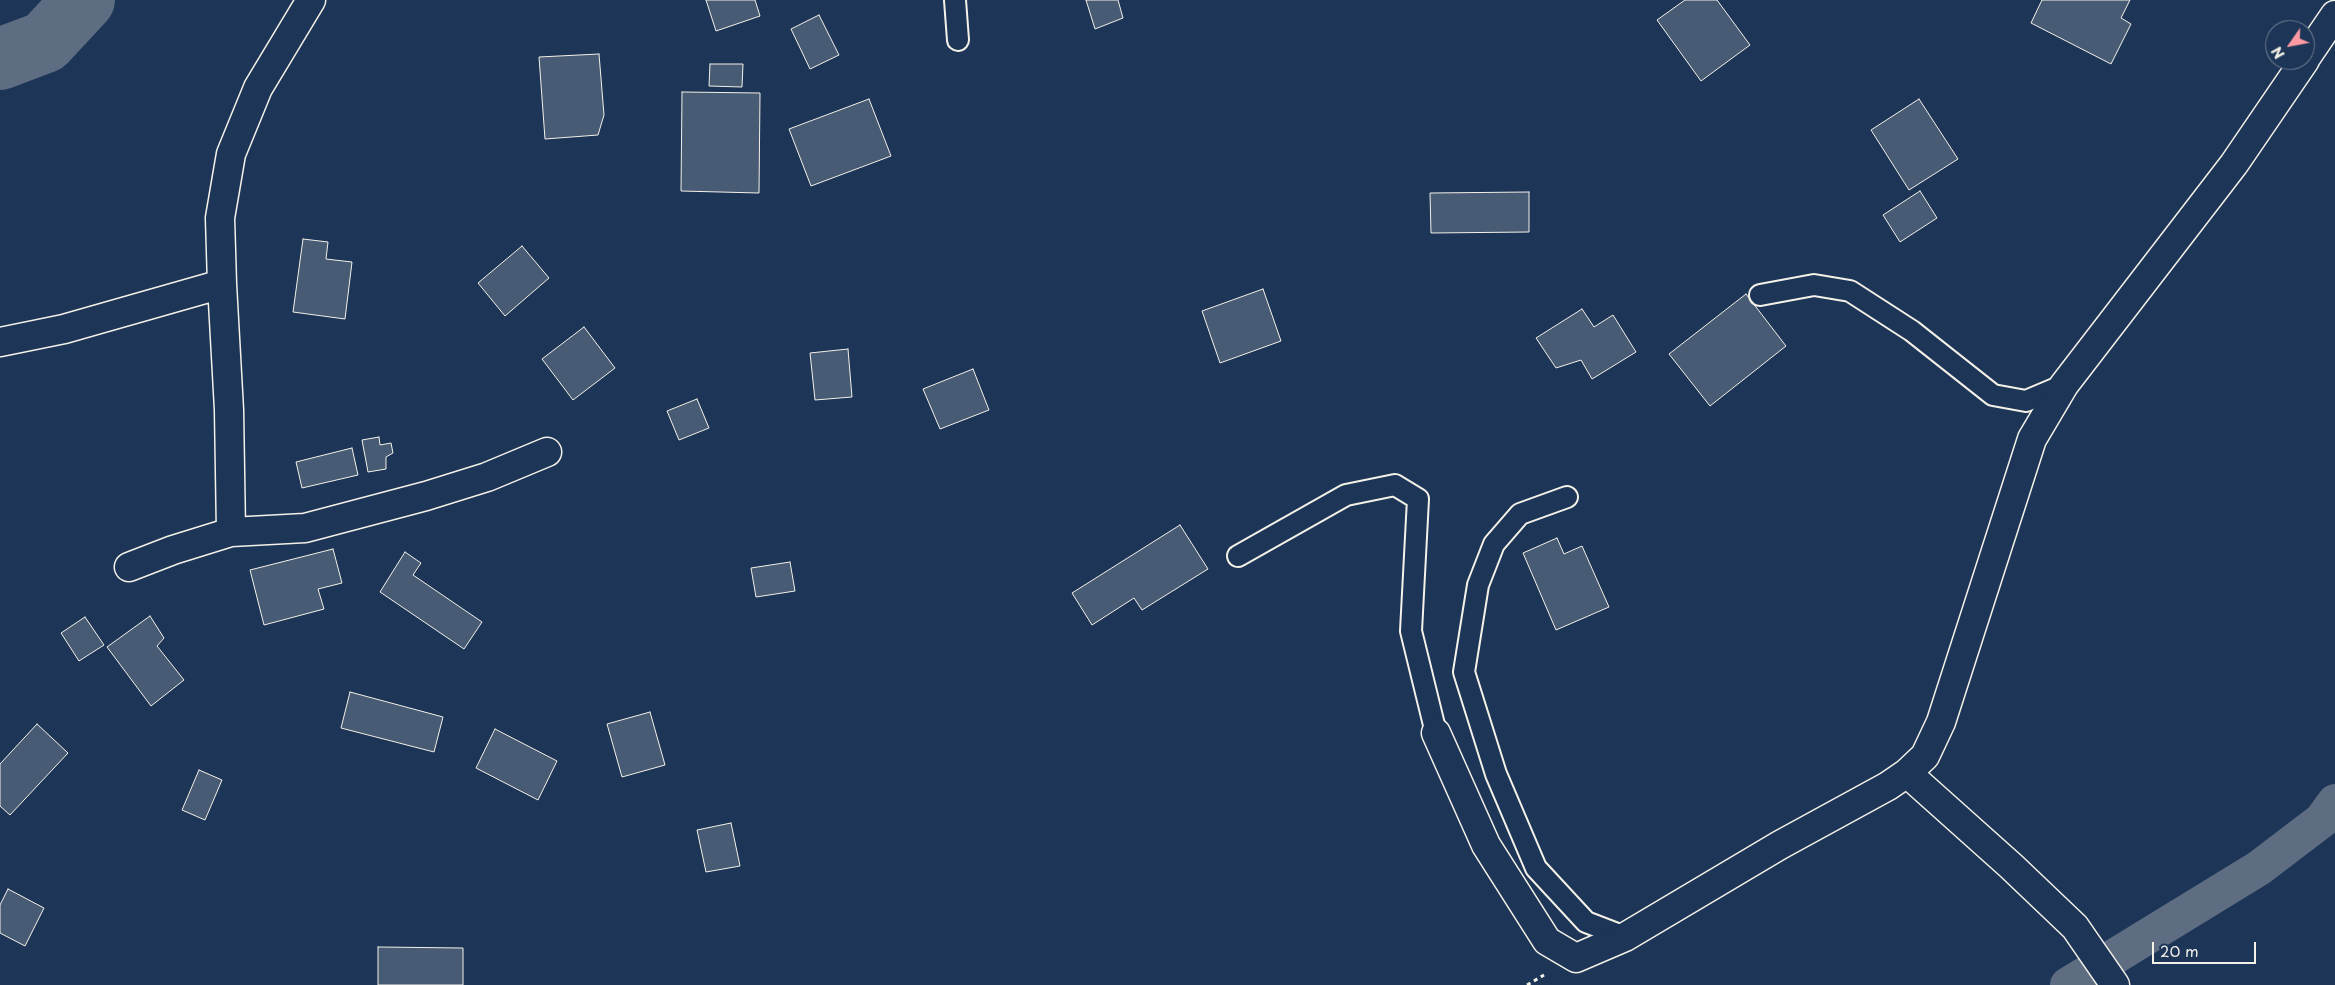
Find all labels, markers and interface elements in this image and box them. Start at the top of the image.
north arrow [2265,20,2315,70]
text: N [2266,43,2290,63]
scale bar [2155,932,2259,964]
text: 20 m [2160,939,2199,962]

